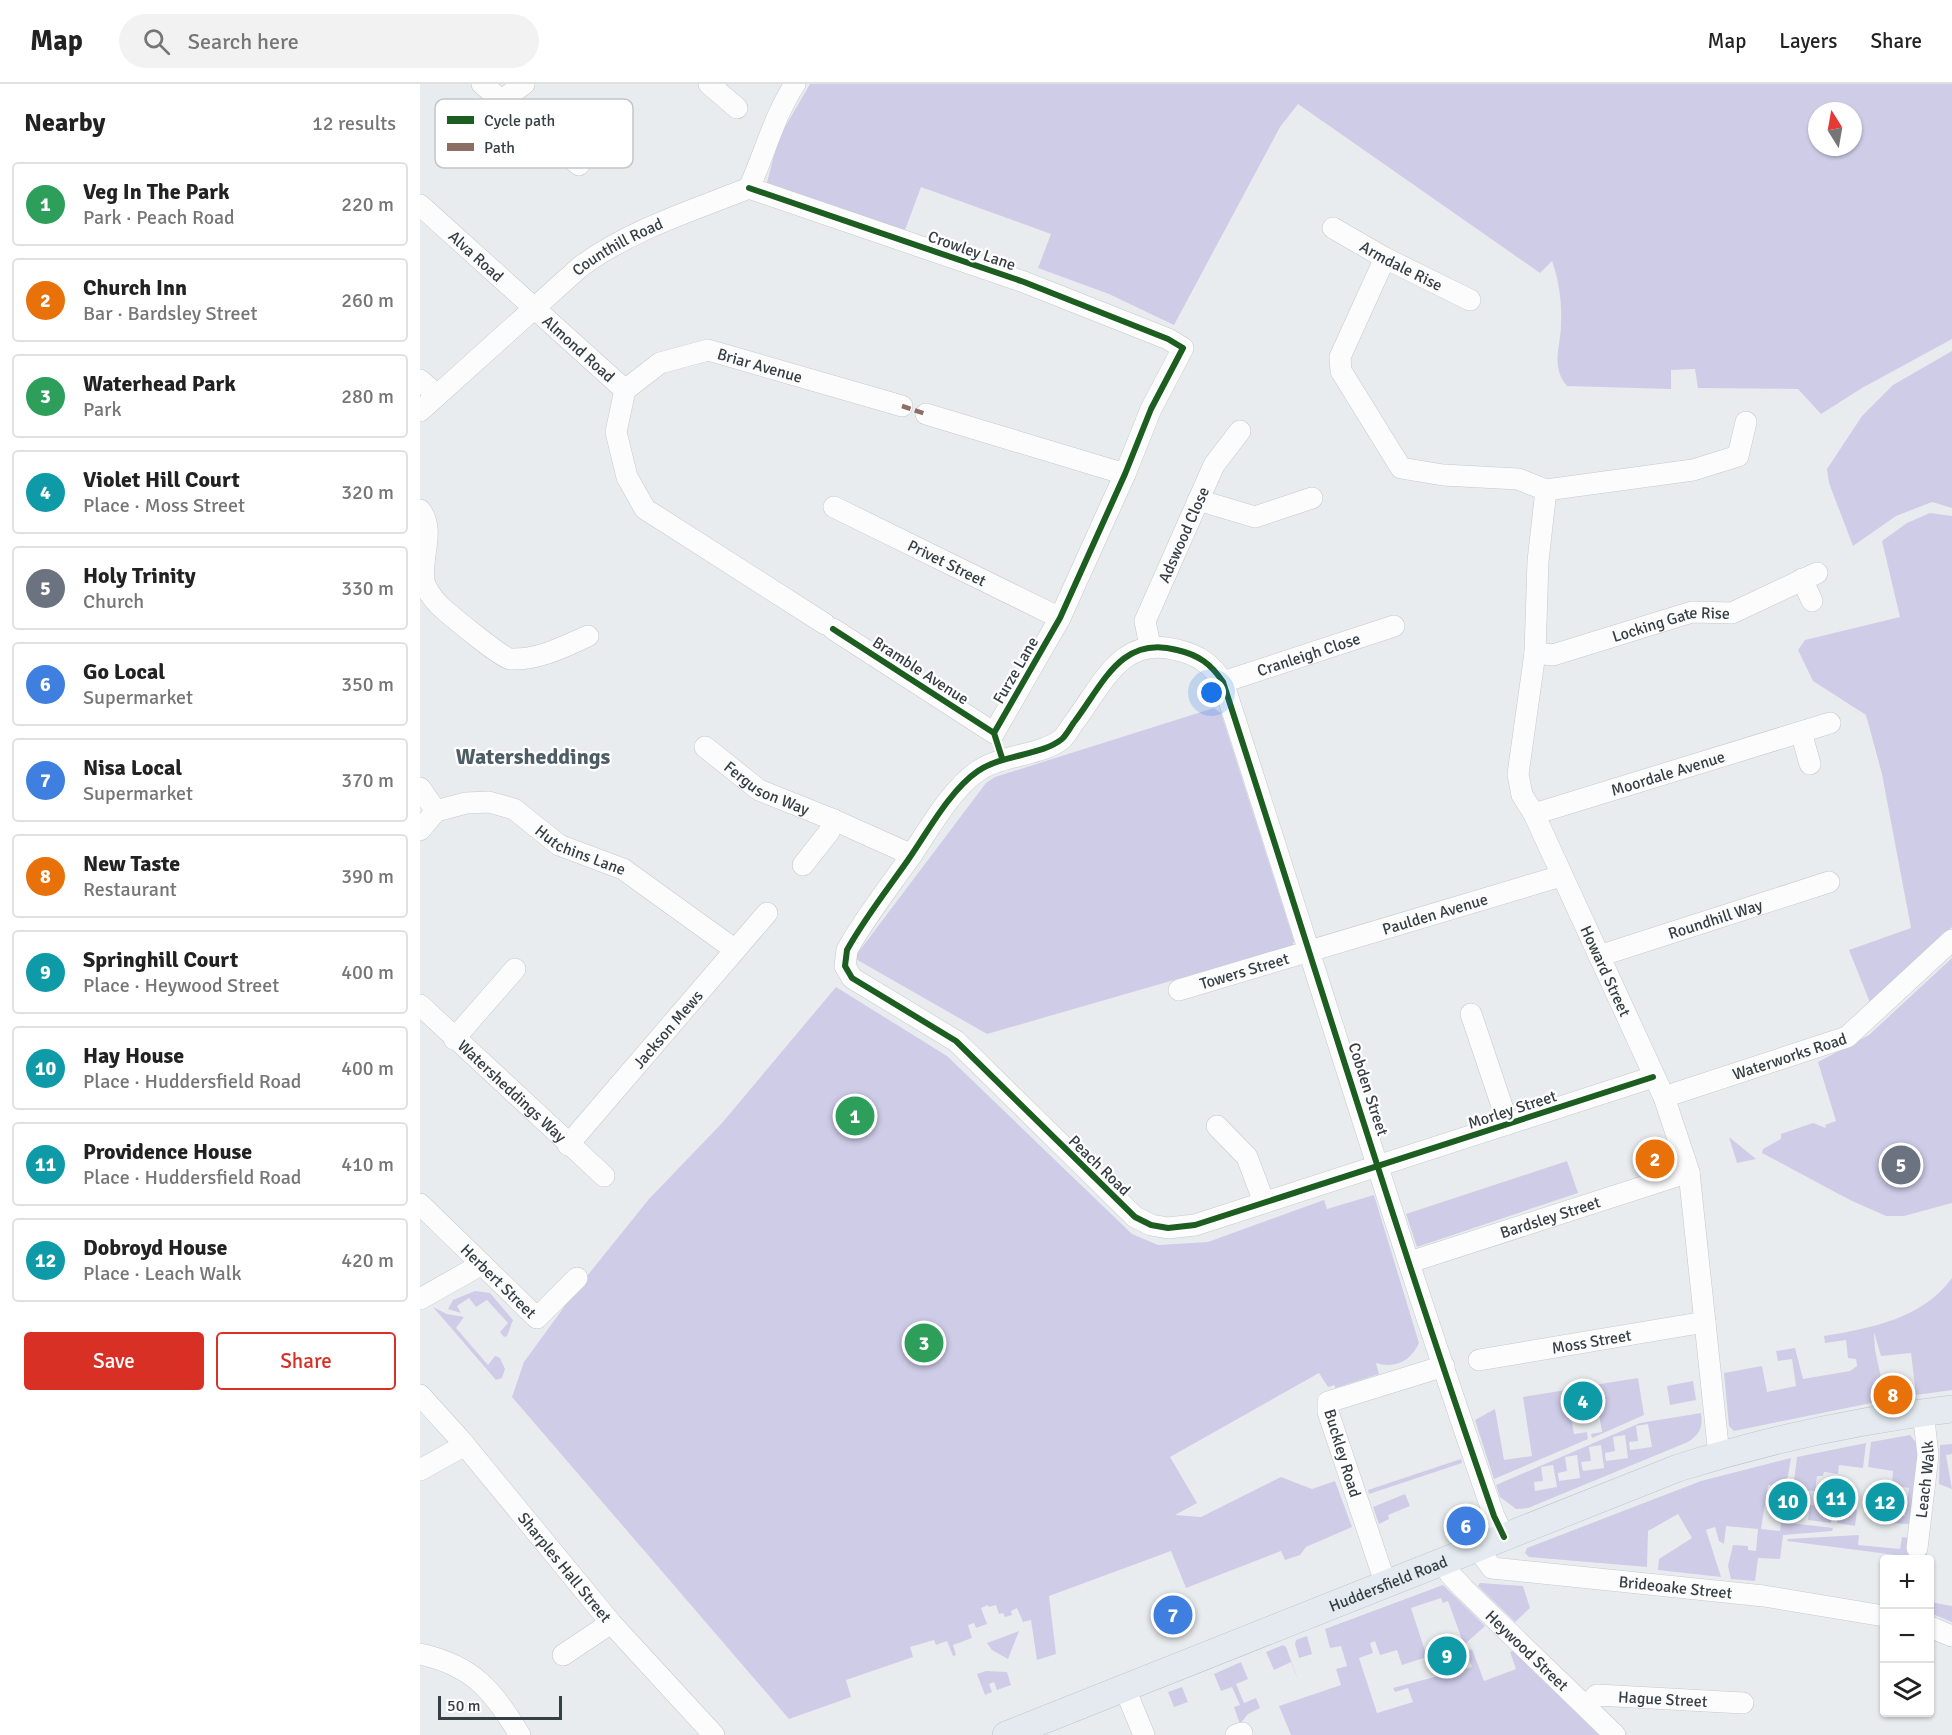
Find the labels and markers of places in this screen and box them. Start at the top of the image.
pin: 1 [836,1094,874,1138]
pin: 2 [1636,1136,1674,1182]
pin: 5 [1882,1142,1920,1188]
pin: 3 [904,1320,944,1366]
pin: 8 [1874,1372,1912,1418]
pin: 4 [1564,1378,1602,1424]
pin: 11 [1816,1476,1856,1520]
pin: 10 [1768,1478,1808,1524]
pin: 12 [1866,1480,1904,1524]
pin: 6 [1446,1504,1486,1548]
pin: 7 [1154,1592,1192,1637]
pin: 9 [1428,1634,1466,1678]

